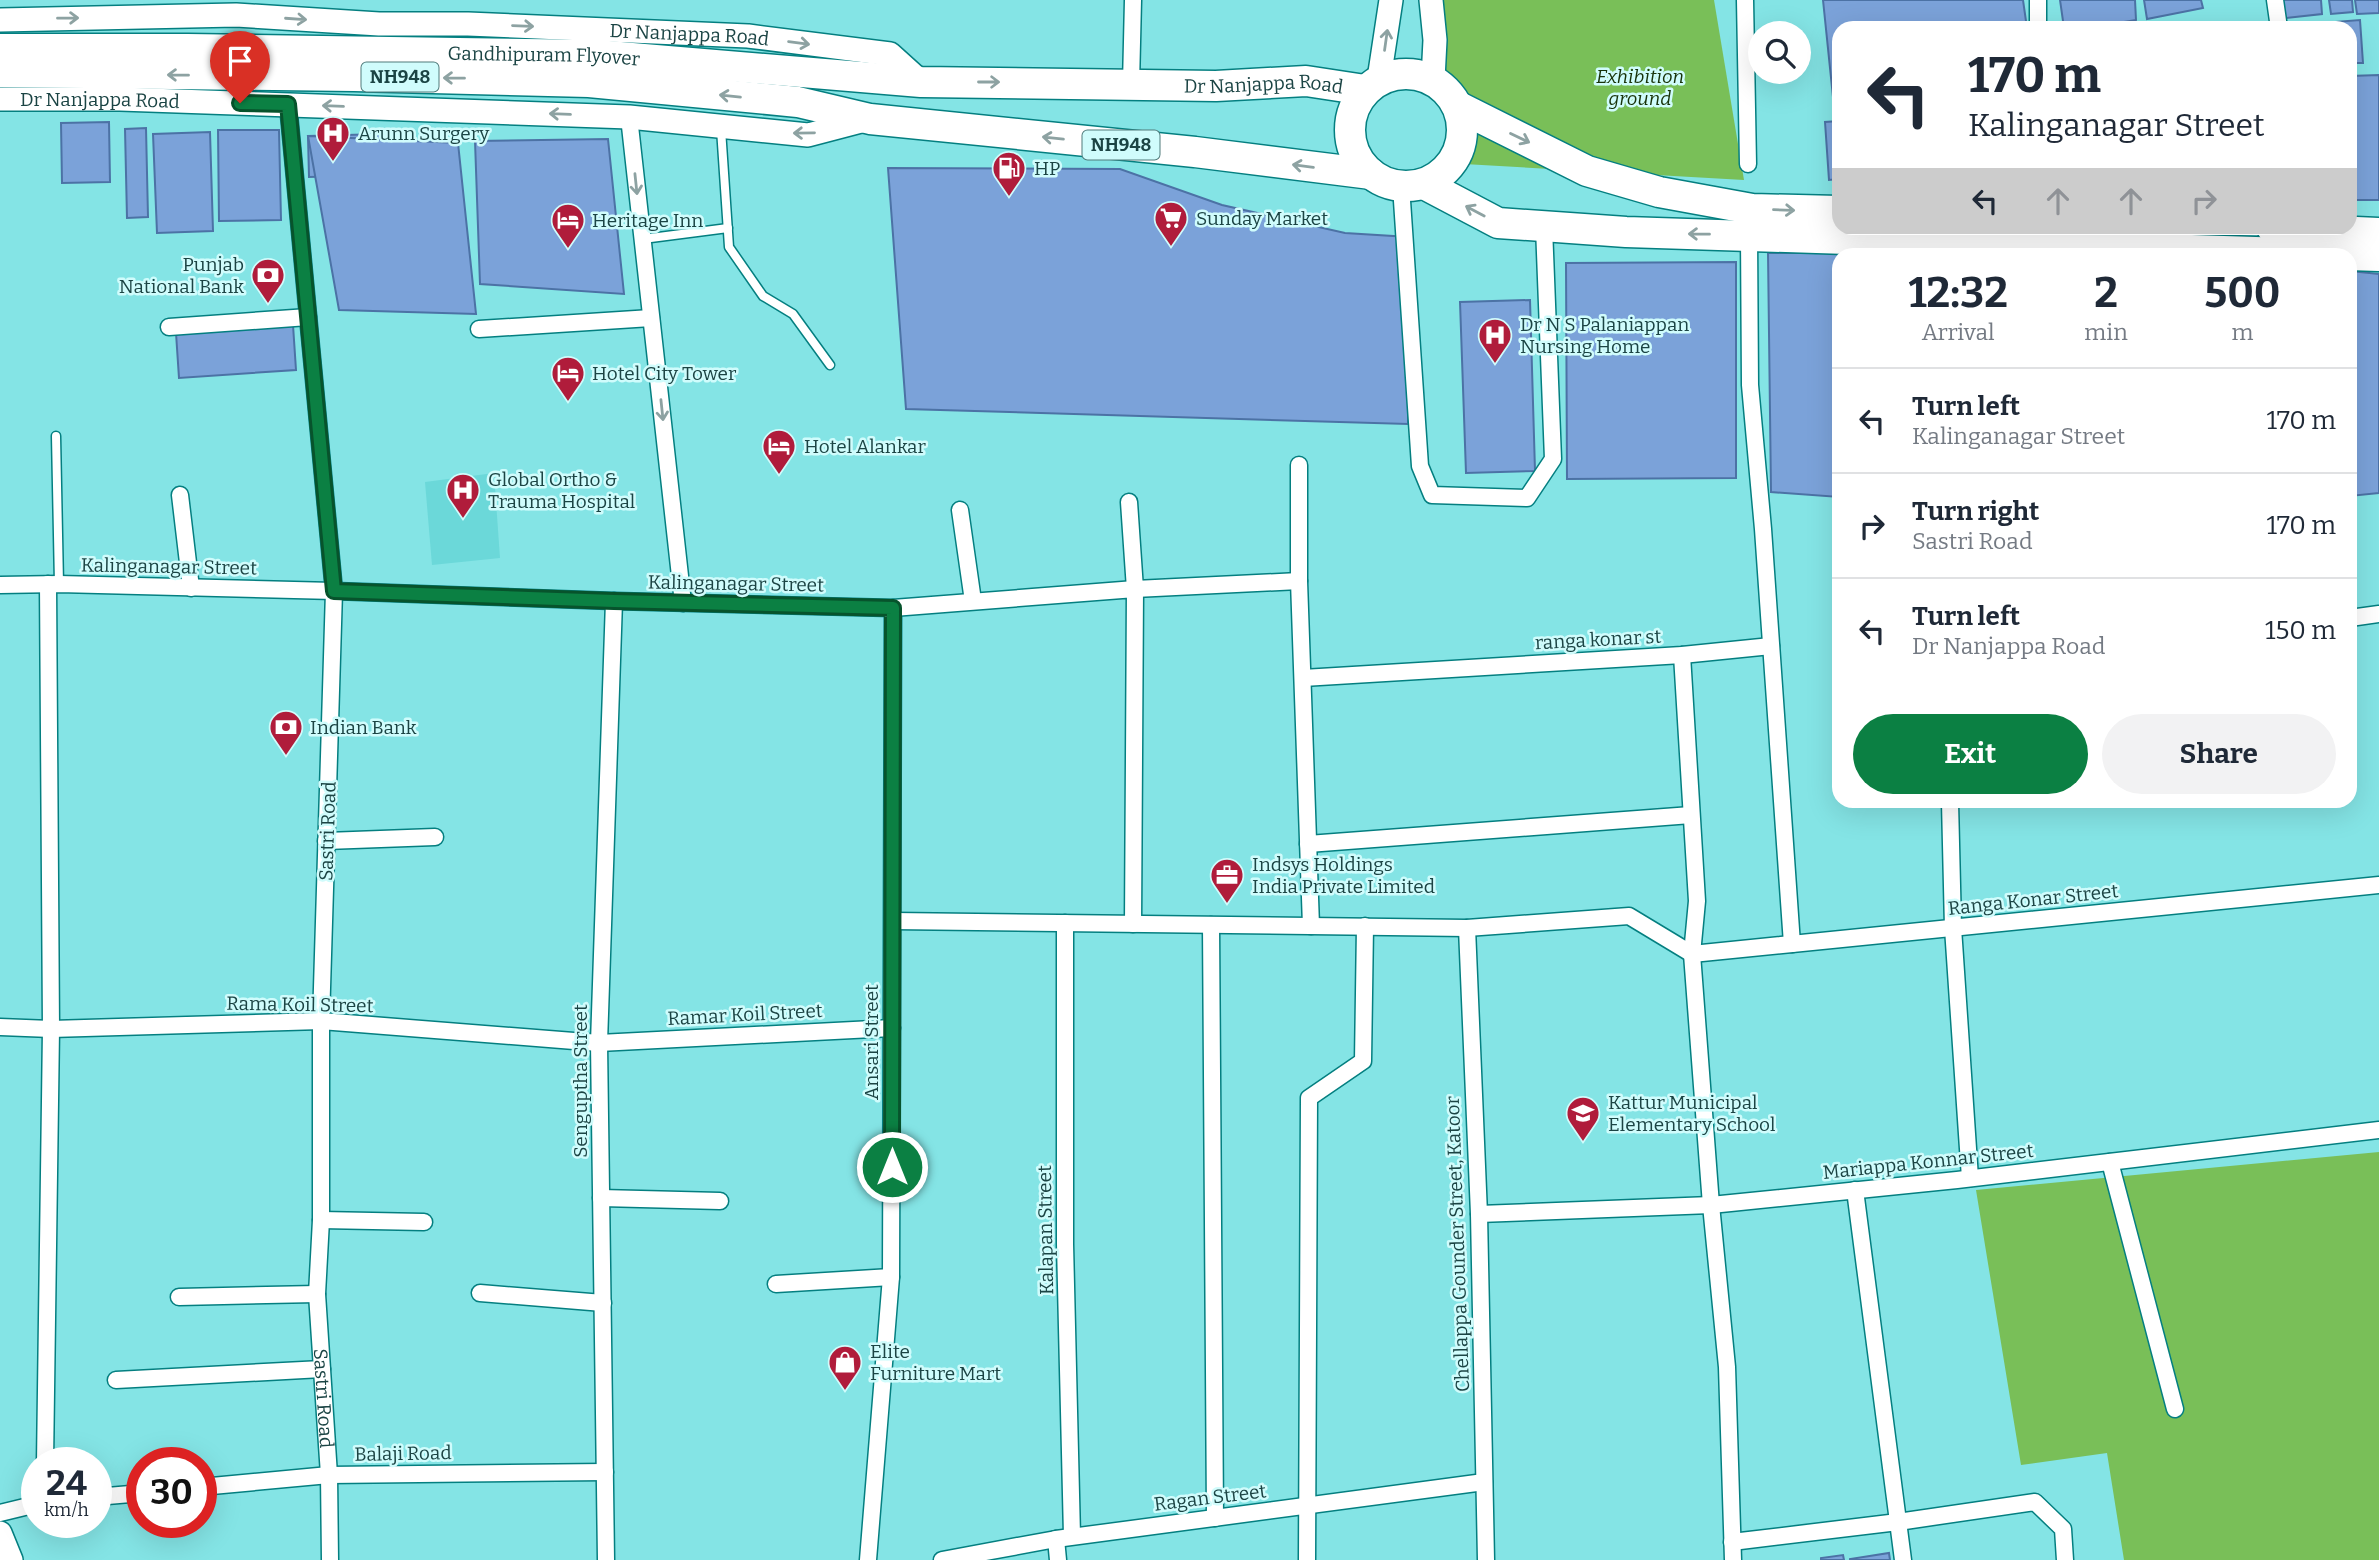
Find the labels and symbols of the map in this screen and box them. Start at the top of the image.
one-way arrow [56,11,79,25]
one-way arrow [284,12,307,25]
street label: Dr Nanjappa Road [609,19,771,51]
one-way arrow [511,20,534,33]
one-way arrow [1379,29,1392,52]
pin [210,31,270,103]
one-way arrow [787,36,810,49]
street label: Gandhipuram Flyover [448,42,642,71]
road number: NH948 [362,62,438,92]
park label: Exhibition ground [1596,65,1684,110]
one-way arrow [167,68,190,81]
street label: Dr Nanjappa Road [1184,70,1345,99]
one-way arrow [443,72,466,85]
one-way arrow [977,76,1000,89]
street label: Dr Nanjappa Road [20,88,180,113]
one-way arrow [719,89,742,102]
one-way arrow [322,99,345,113]
one-way arrow [549,108,572,121]
hospital icon: Arunn Surgery [314,114,352,163]
place label: Arunn Surgery [358,122,490,145]
one-way arrow [793,126,816,140]
road number: NH948 [1082,130,1160,160]
one-way arrow [1042,131,1064,144]
one-way arrow [1509,131,1530,145]
fuel station icon: HP [990,149,1028,198]
place label: HP [1034,157,1060,180]
one-way arrow [1292,159,1315,172]
one-way arrow [630,173,643,195]
supermarket icon: Sunday Market [1152,199,1190,248]
hotel icon: Heritage Inn [549,201,587,250]
one-way arrow [1465,203,1485,217]
one-way arrow [1772,203,1795,216]
place label: Sunday Market [1196,207,1328,230]
place label: Heritage Inn [592,209,703,232]
one-way arrow [1687,227,1710,241]
place label: Punjab National Bank [119,253,244,298]
bank icon: Punjab National Bank [249,256,287,305]
place label: Dr N S Palaniappan Nursing Home [1520,313,1689,358]
hospital icon: Dr N S Palaniappan Nursing Home [1476,316,1514,365]
hotel icon: Hotel City Tower [549,354,587,403]
place label: Hotel City Tower [592,362,737,385]
one-way arrow [655,399,668,421]
hotel icon: Hotel Alankar [760,427,798,476]
place label: Hotel Alankar [804,435,927,458]
place label: Global Ortho & Trauma Hospital [488,468,635,513]
hospital icon: Global Ortho & Trauma Hospital [444,471,482,520]
street label: Kalinganagar Street [81,553,257,580]
street label: Kalinganagar Street [648,570,824,597]
street label: ranga konar st [1534,625,1662,654]
bank icon: Indian Bank [267,708,305,757]
place label: Indian Bank [310,716,417,739]
street label: Sastri Road [314,781,341,881]
place label: Indsys Holdings India Private Limited [1252,853,1435,898]
office icon: Indsys Holdings India Private Limited [1208,856,1246,905]
street label: Ranga Konar Street [1947,879,2119,920]
street label: Ansari Street [860,984,883,1100]
street label: Rama Koil Street [226,992,374,1017]
street label: Ramar Koil Street [667,999,823,1030]
street label: Senguptha Street [569,1004,592,1158]
place label: Kattur Municipal Elementary School [1608,1091,1775,1136]
school or university icon: Kattur Municipal Elementary School [1564,1094,1602,1143]
street label: Chellappa Gounder Street, Katoor [1441,1095,1474,1392]
position arrow [855,1130,929,1204]
street label: Mariappa Konnar Street [1822,1139,2035,1184]
street label: Kalapan Street [1033,1165,1058,1295]
place label: Elite Furniture Mart [870,1340,1001,1385]
shop icon: Elite Furniture Mart [826,1343,864,1392]
street label: Sastri Road [309,1348,338,1449]
street label: Balaji Road [354,1441,452,1466]
speed limit sign: 30 [126,1447,217,1538]
street label: Ragan Street [1153,1479,1268,1516]

